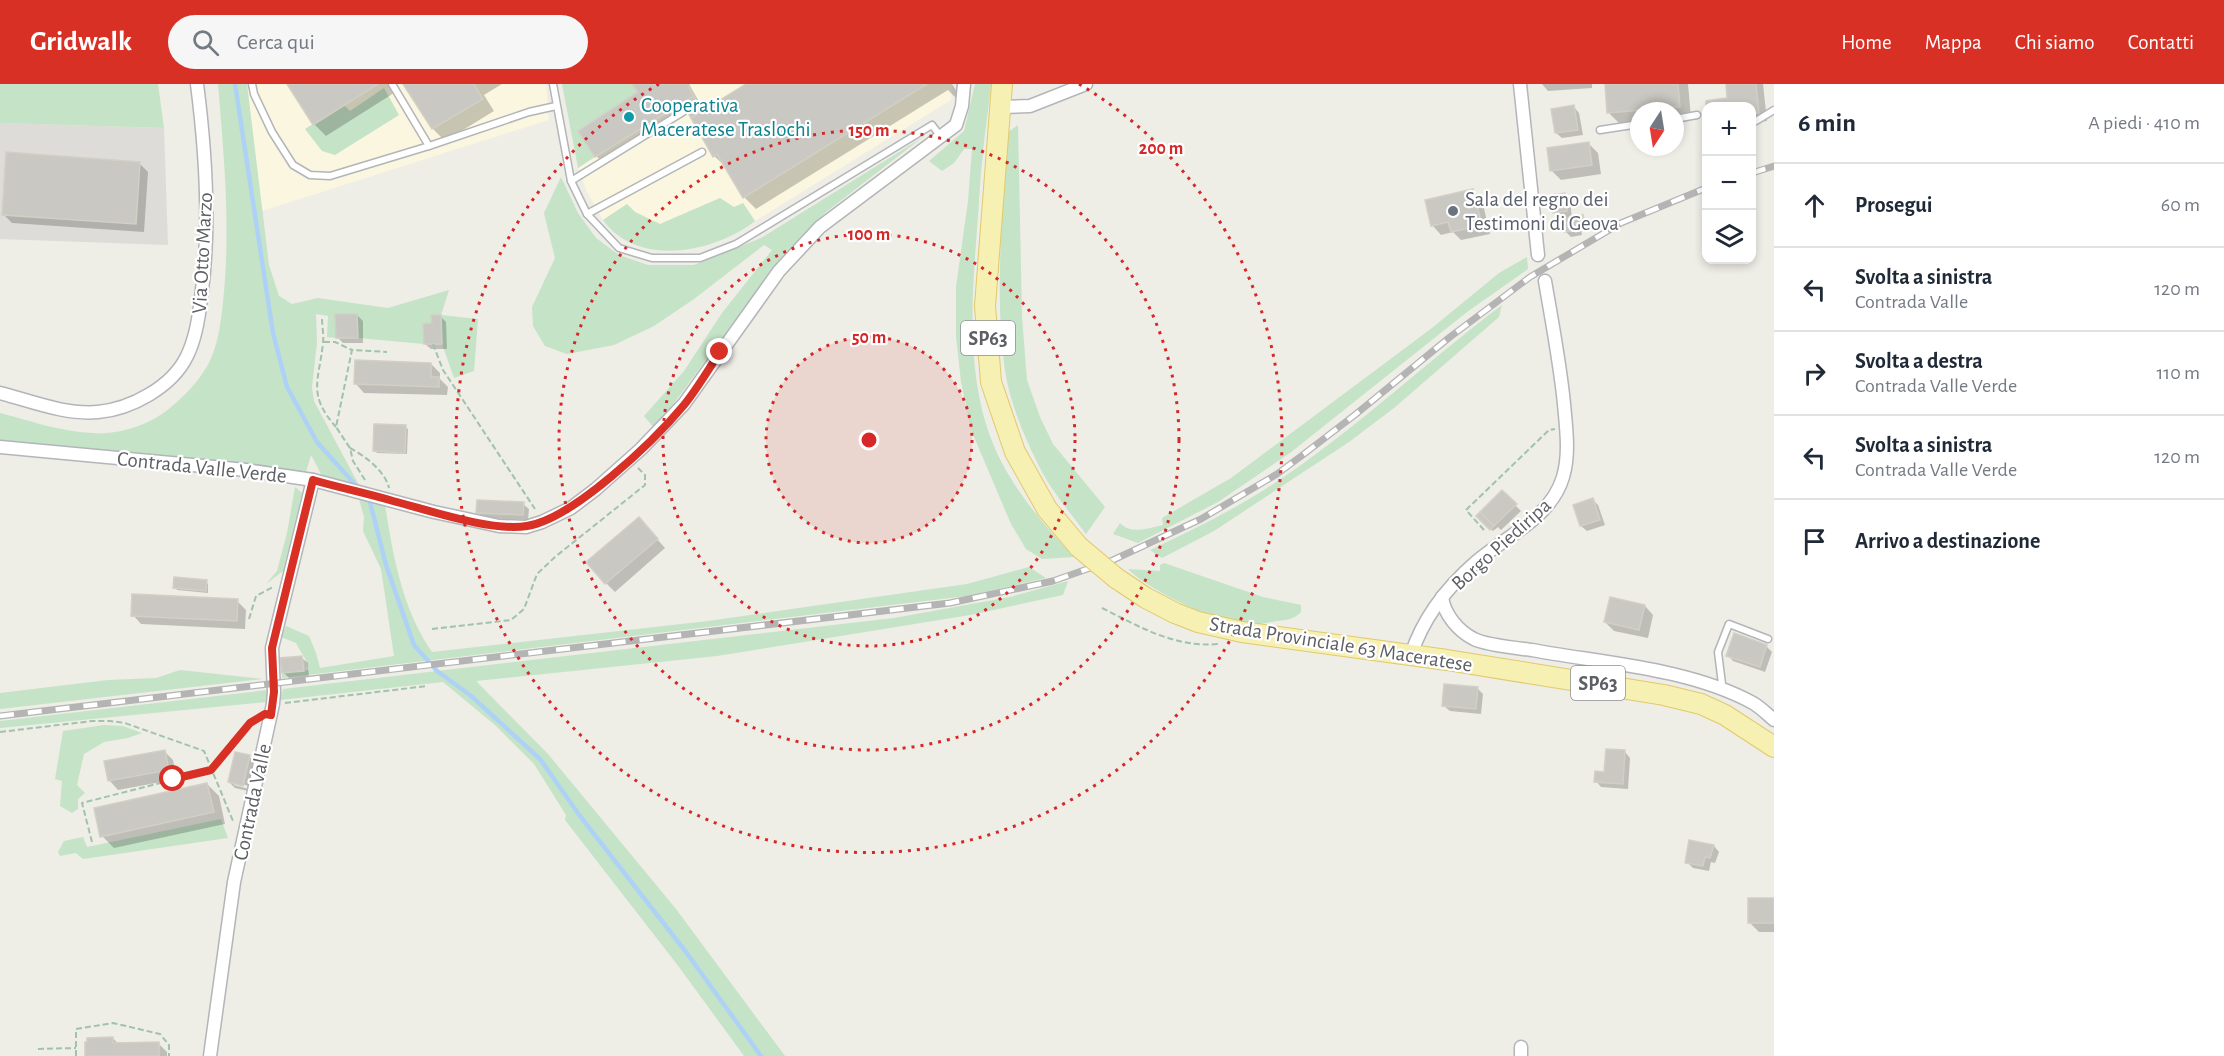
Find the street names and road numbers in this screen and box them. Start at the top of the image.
street label: Via Otto Marzo [189,192,216,314]
road number: SP63 [961,321,1015,355]
street label: Contrada Valle Verde [116,448,288,487]
street label: Borgo Piediripa [1448,494,1555,594]
street label: Strada Provinciale 63 Maceratese [1208,613,1474,676]
road number: SP63 [1571,666,1625,700]
street label: Contrada Valle [230,742,275,862]

